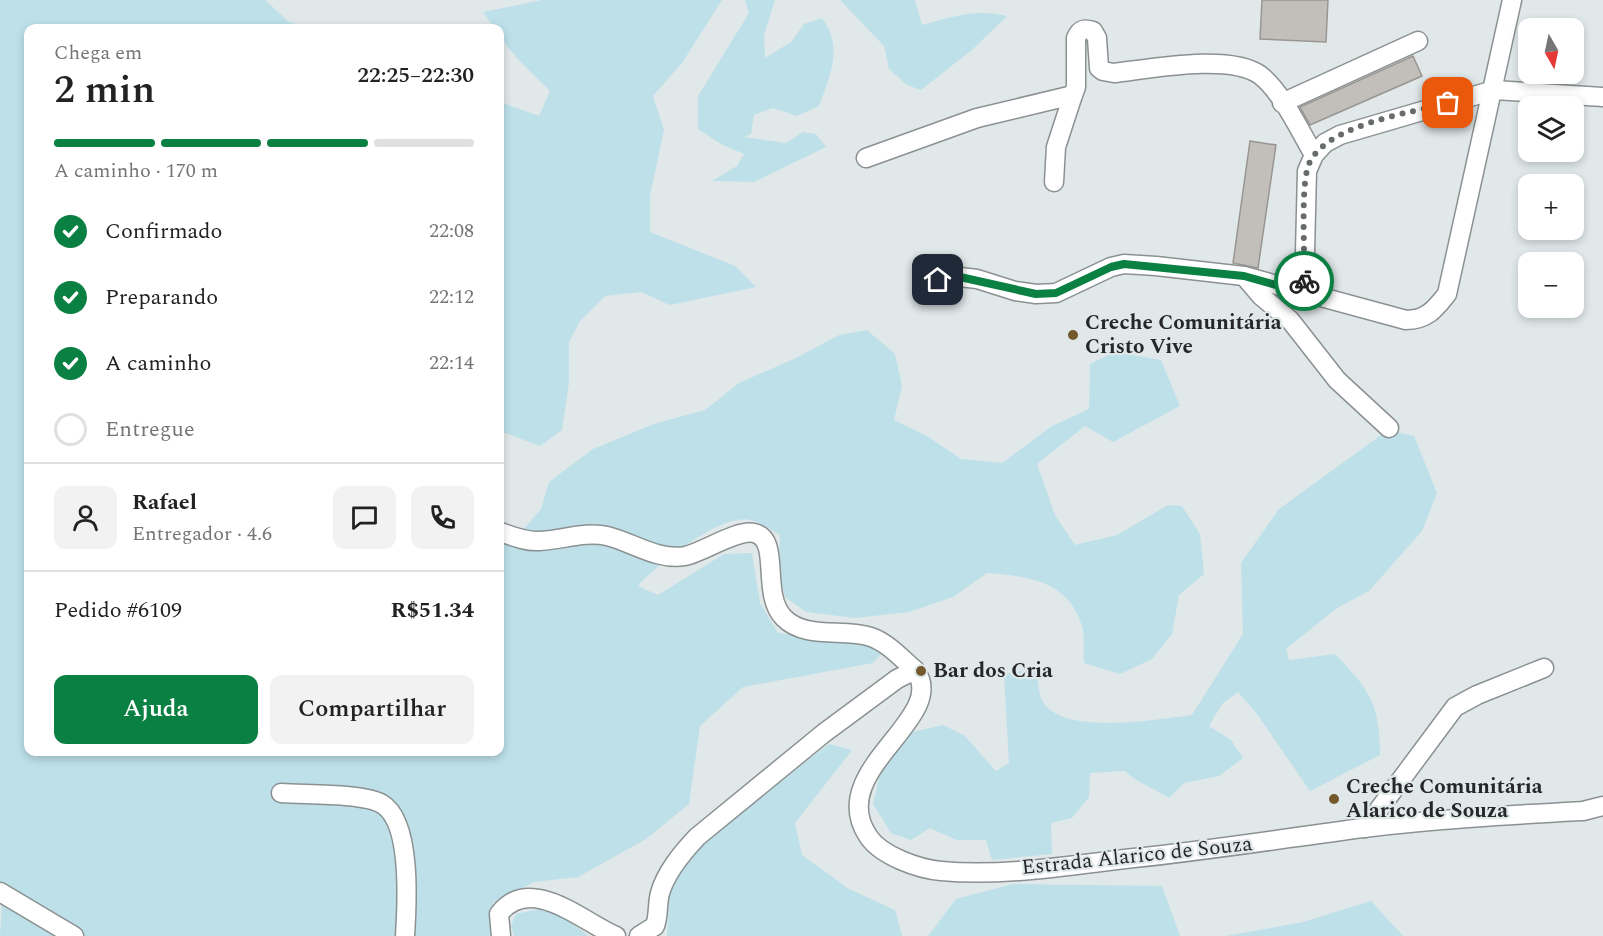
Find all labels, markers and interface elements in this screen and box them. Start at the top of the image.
north arrow [1518,18,1584,84]
map controls [1518,18,1584,318]
text: Chega em [54,38,142,68]
text: 22:25–22:30 [357,59,474,92]
text: 2 min [54,61,155,120]
pin [1422,77,1473,128]
icon: bag [1431,86,1464,119]
button: layers [1518,96,1584,162]
text: A caminho · 170 m [54,156,218,186]
button: + [1518,174,1584,240]
icon: check [54,215,87,248]
text: Confirmado [105,215,222,248]
text: 22:08 [429,216,474,246]
courier [1274,251,1334,311]
button: − [1518,252,1584,318]
pin [912,254,963,305]
icon: home [921,263,954,296]
icon: bike [1288,265,1321,298]
icon: check [54,281,87,314]
text: Preparando [105,281,218,314]
text: 22:12 [429,282,474,312]
place label: Creche Comunitária Cristo Vive [1085,307,1282,363]
marker: Creche Comunitária Cristo Vive [1066,328,1080,342]
icon: check [54,347,87,380]
text: A caminho [105,347,211,380]
text: 22:14 [429,348,474,378]
text: Entregue [105,413,195,446]
button: person [54,486,117,549]
text: Rafael [132,486,197,519]
button: chat [333,486,396,549]
button: phone [411,486,474,549]
text: Entregador · 4.6 [132,519,272,549]
text: Pedido #6109 [54,594,182,627]
text: R$51.34 [390,594,474,627]
place label: Bar dos Cria [933,655,1053,687]
marker: Bar dos Cria [914,664,928,678]
button: Ajuda [54,675,258,744]
button: Compartilhar [270,675,474,744]
place label: Creche Comunitária Alarico de Souza [1346,771,1543,827]
marker: Creche Comunitária Alarico de Souza [1327,792,1341,806]
street label: Estrada Alarico de Souza [1020,828,1255,884]

